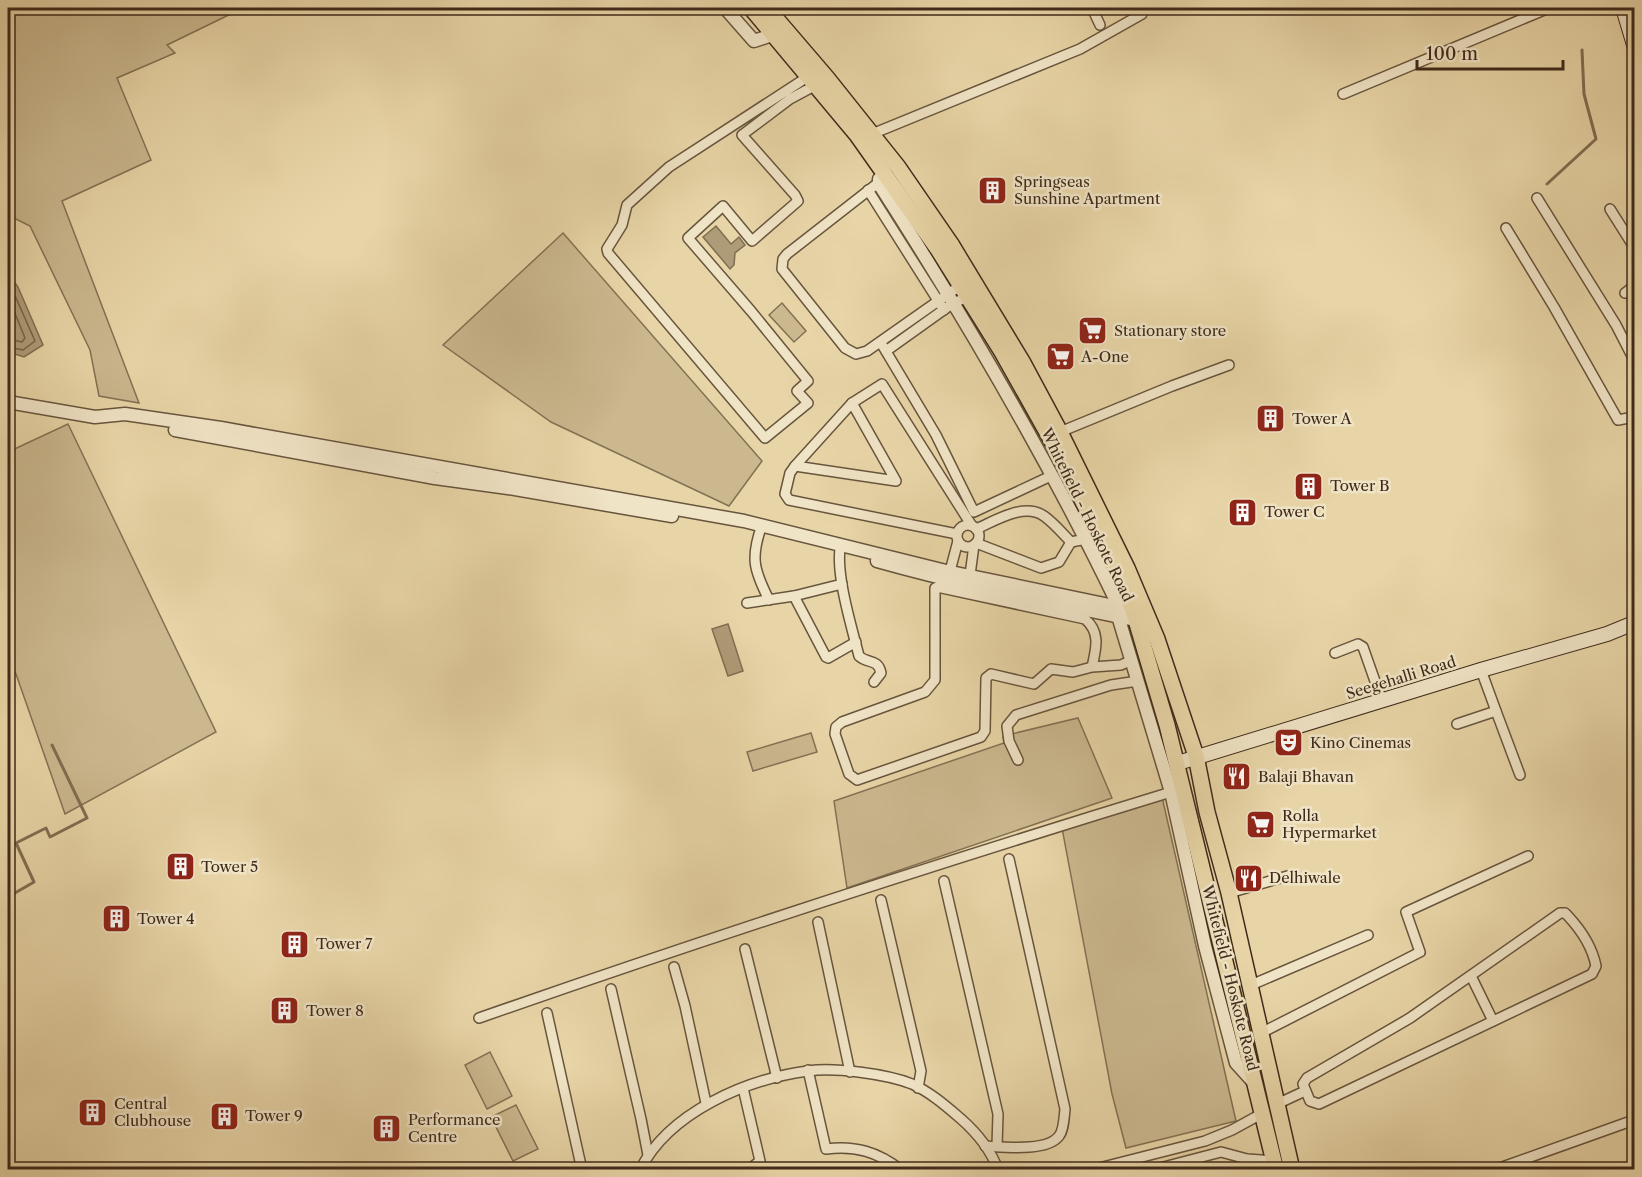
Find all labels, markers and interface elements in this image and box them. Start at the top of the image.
scale bar [1417,33,1562,71]
text: 100 m [1426,43,1478,65]
place label: Springseas Sunshine Apartment [1014,172,1161,208]
building icon: Springseas Sunshine Apartment [977,175,1009,207]
supermarket icon: Stationary store [1077,315,1109,347]
place label: Stationary store [1114,321,1226,340]
supermarket icon: A-One [1044,341,1076,373]
place label: A-One [1080,347,1129,366]
building icon: Tower A [1255,403,1287,435]
place label: Tower A [1292,409,1352,428]
street label: Whitefield - Hoskote Road [1037,424,1138,605]
building icon: Tower B [1293,470,1325,502]
place label: Tower B [1330,476,1389,495]
building icon: Tower C [1227,496,1259,528]
place label: Tower C [1264,502,1325,521]
street label: Seegehalli Road [1344,652,1458,703]
theatre icon: Kino Cinemas [1273,727,1305,759]
place label: Kino Cinemas [1310,733,1411,752]
restaurant icon: Balaji Bhavan [1221,761,1253,793]
place label: Balaji Bhavan [1258,767,1354,786]
place label: Rolla Hypermarket [1282,806,1377,842]
supermarket icon: Rolla Hypermarket [1245,809,1277,841]
building icon: Tower 5 [164,851,196,883]
place label: Tower 5 [201,857,258,876]
restaurant icon: Delhiwale [1232,862,1264,894]
place label: Delhiwale [1269,868,1341,887]
street label: Whitefield - Hoskote Road [1198,882,1263,1073]
building icon: Tower 4 [100,903,132,935]
place label: Tower 4 [137,909,195,928]
building icon: Tower 7 [279,928,311,960]
place label: Tower 7 [316,934,373,953]
building icon: Tower 8 [269,995,301,1027]
place label: Tower 8 [306,1001,364,1020]
place label: Central Clubhouse [114,1094,191,1130]
building icon: Central Clubhouse [77,1097,109,1129]
building icon: Tower 9 [208,1100,240,1132]
place label: Tower 9 [245,1106,303,1125]
place label: Performance Centre [408,1110,500,1146]
building icon: Performance Centre [371,1113,403,1145]

